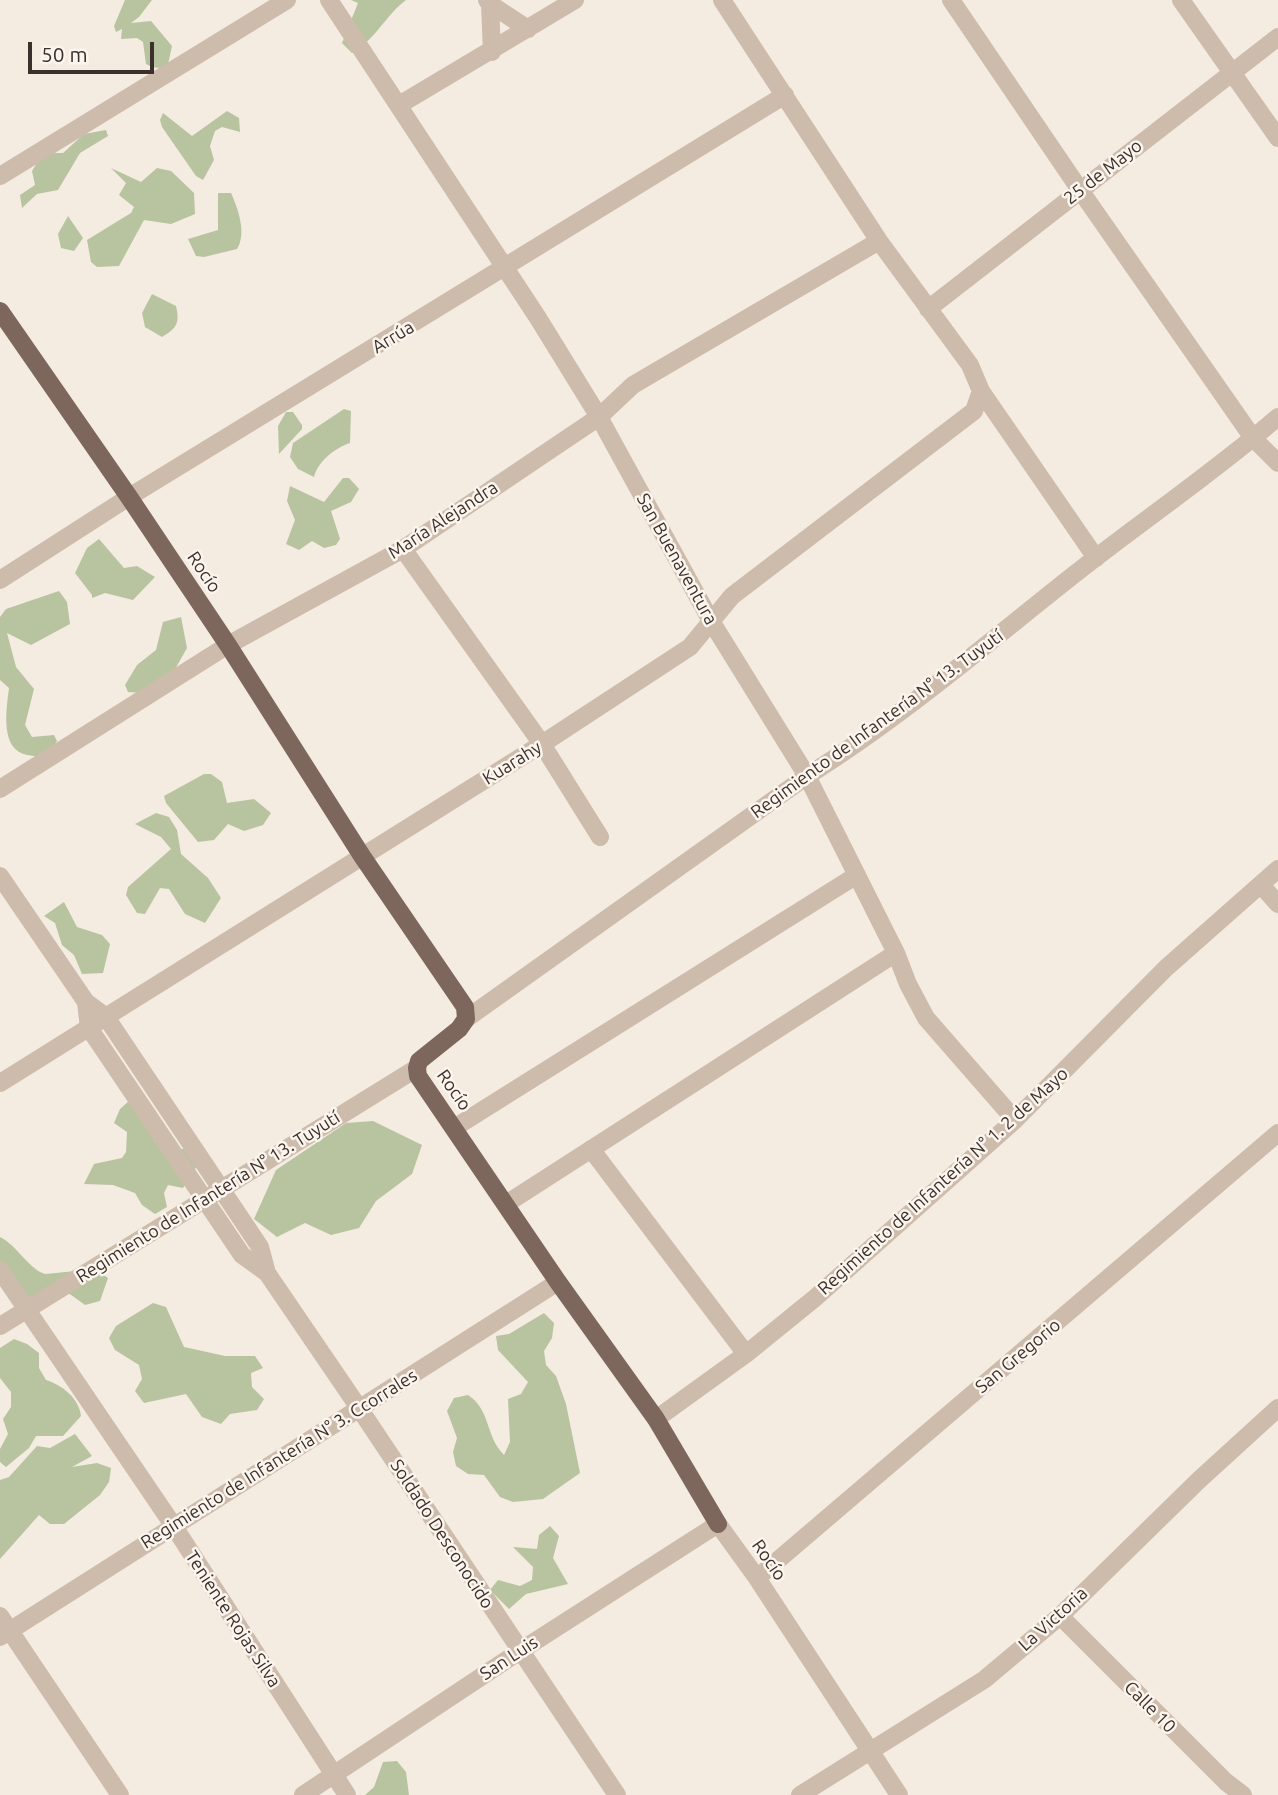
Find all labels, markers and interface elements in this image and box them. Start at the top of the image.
scale bar [32,28,158,72]
text: 50 m [41,42,88,66]
street label: 25 de Mayo [1060,135,1146,209]
street label: Arrúa [368,316,418,358]
street label: María Alejandra [384,477,502,563]
street label: San Buenaventura [632,490,722,628]
street label: Rocío [182,547,226,597]
street label: Regimiento de Infantería N° 13. Tuyutí [747,625,1007,823]
street label: Kuarahy [479,737,545,789]
street label: Regimiento de Infantería N° 1. 2 de Mayo [813,1063,1073,1299]
street label: Rocío [432,1065,476,1115]
street label: Regimiento de Infantería N° 13. Tuyutí [72,1107,344,1287]
street label: San Gregorio [971,1314,1065,1398]
street label: Regimiento de Infantería N° 3. Ccorrales [137,1365,421,1553]
street label: Soldado Desconocido [386,1455,498,1613]
street label: Rocío [747,1535,791,1585]
street label: Teniente Rojas Silva [181,1547,285,1691]
street label: La Victoria [1014,1582,1092,1656]
street label: San Luis [476,1631,542,1685]
street label: Calle 10 [1120,1677,1180,1737]

